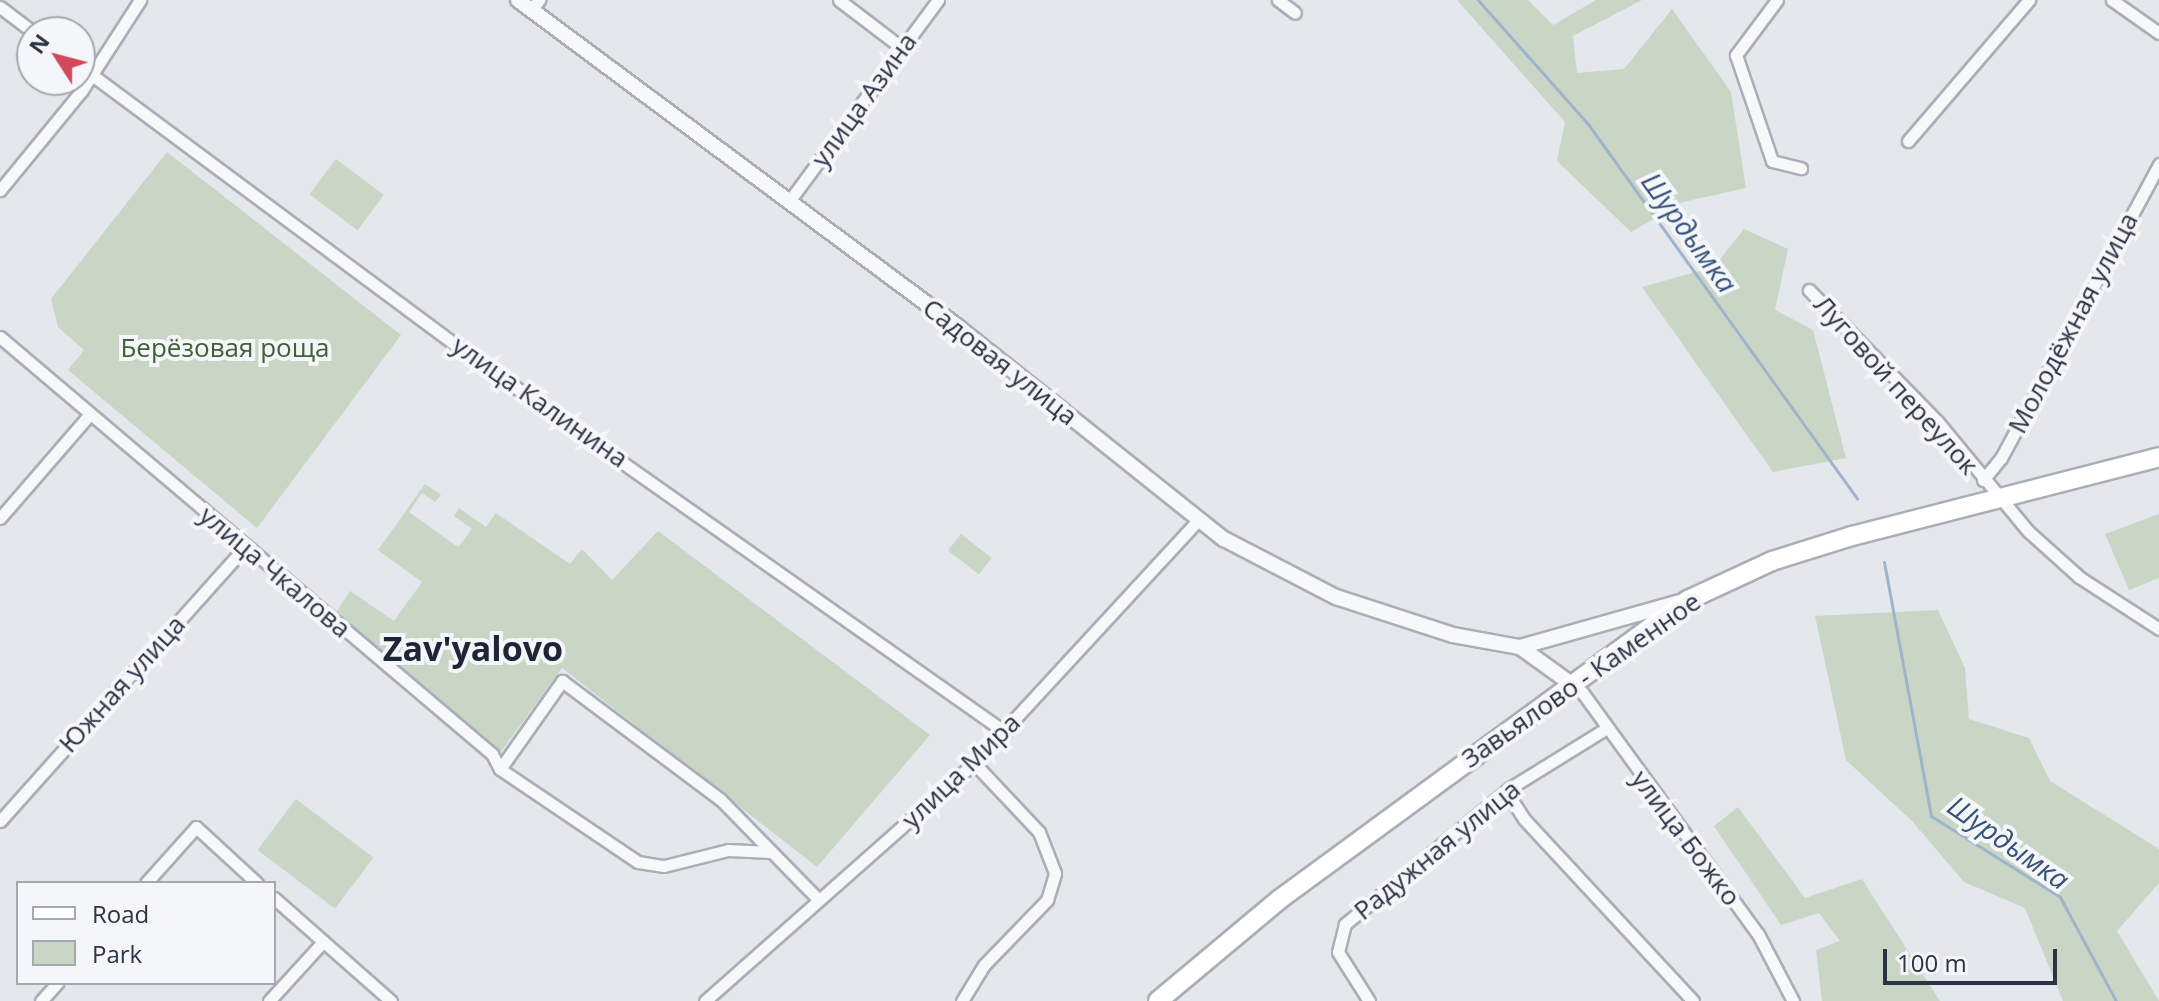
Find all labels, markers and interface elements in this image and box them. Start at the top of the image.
north arrow [16,16,96,96]
text: N [21,27,56,59]
street label: улица Азина [805,27,923,173]
water label: Шурдымка [1635,165,1745,299]
street label: Молодёжная улица [2002,207,2144,439]
street label: Луговой переулок [1807,289,1985,481]
street label: Садовая улица [917,292,1083,432]
street label: улица Калинина [446,330,634,474]
park label: Берёзовая роща [120,332,330,364]
street label: улица Чкалова [193,500,357,644]
street label: Завьялово - Каменное [1456,586,1706,774]
street label: Южная улица [52,609,192,759]
district label: Zav'yalovo [383,629,563,669]
street label: улица Мира [895,707,1027,835]
street label: улица Божко [1625,764,1747,912]
street label: Радужная улица [1348,774,1526,926]
water label: Шурдымка [1942,788,2076,896]
legend [16,881,276,985]
text: Road [92,897,149,930]
scale bar [1887,933,2061,983]
text: Park [92,937,142,970]
text: 100 m [1897,946,1967,979]

